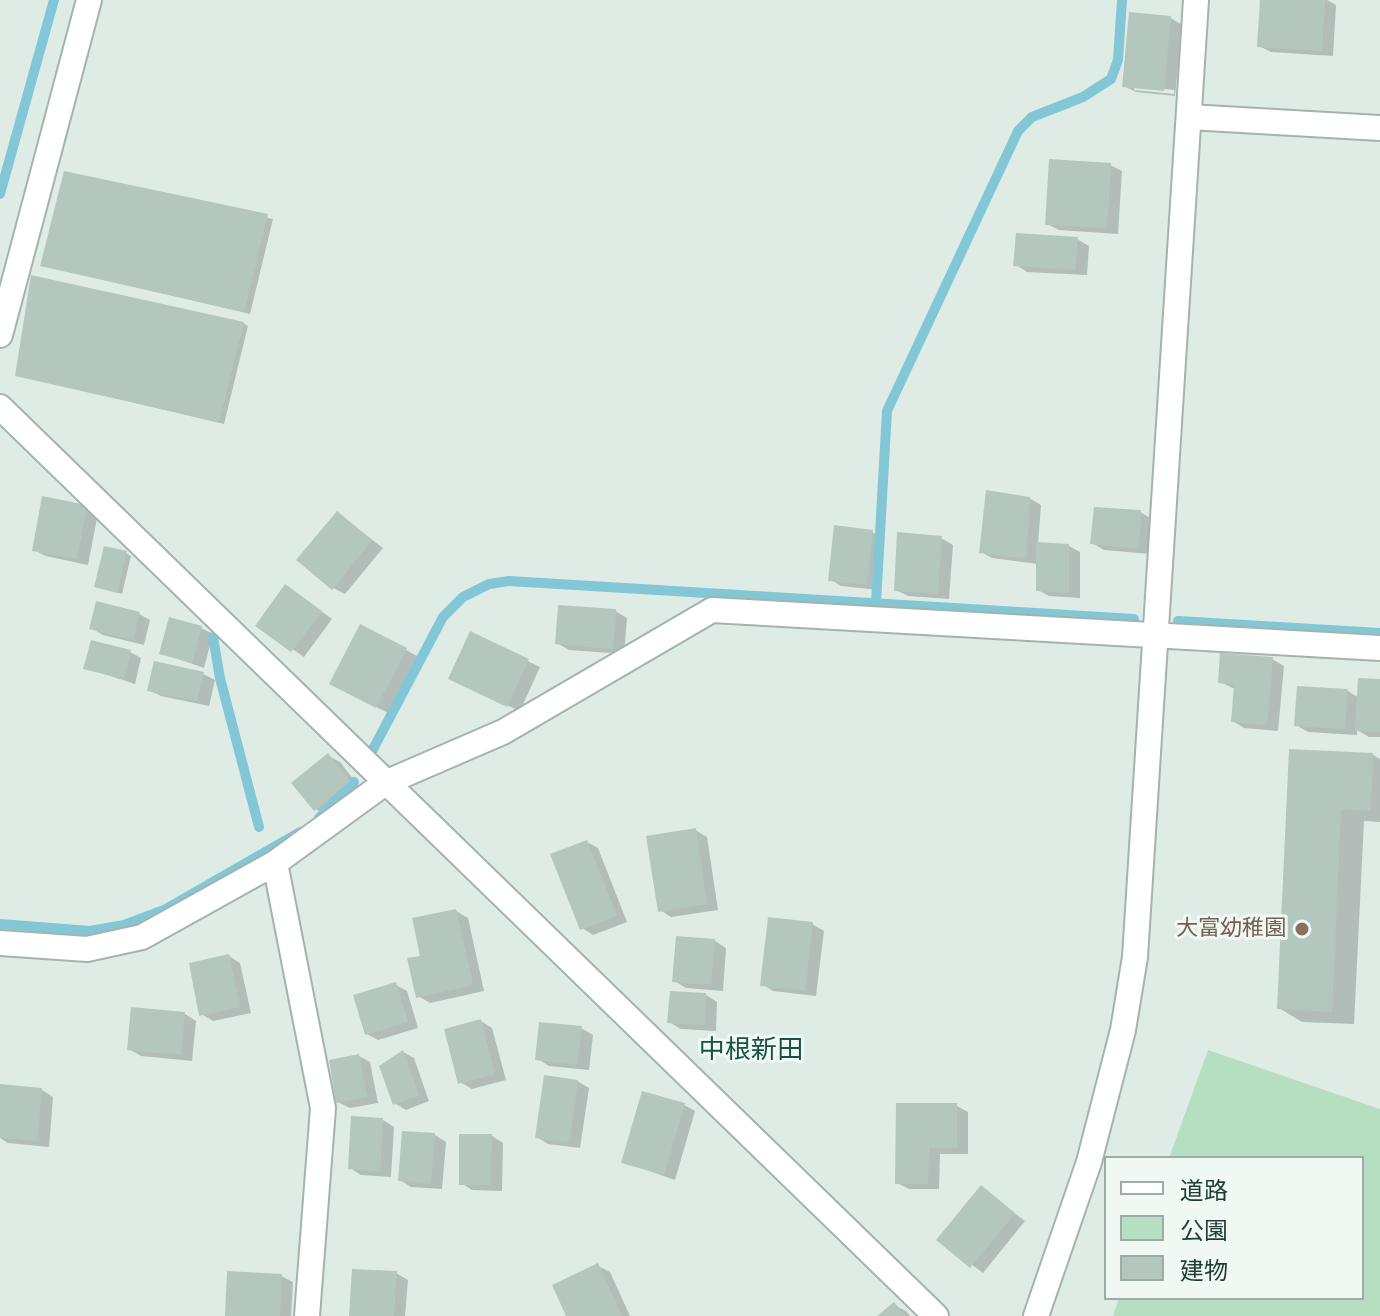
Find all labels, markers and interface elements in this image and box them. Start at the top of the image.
place label: 大富幼稚園 [1176,916,1286,942]
marker: 大富幼稚園 [1293,920,1311,938]
district label: 中根新田 [699,1035,803,1067]
legend [1104,1156,1364,1300]
text: 道路 [1180,1175,1228,1206]
text: 公園 [1180,1215,1228,1246]
text: 建物 [1180,1255,1228,1286]

